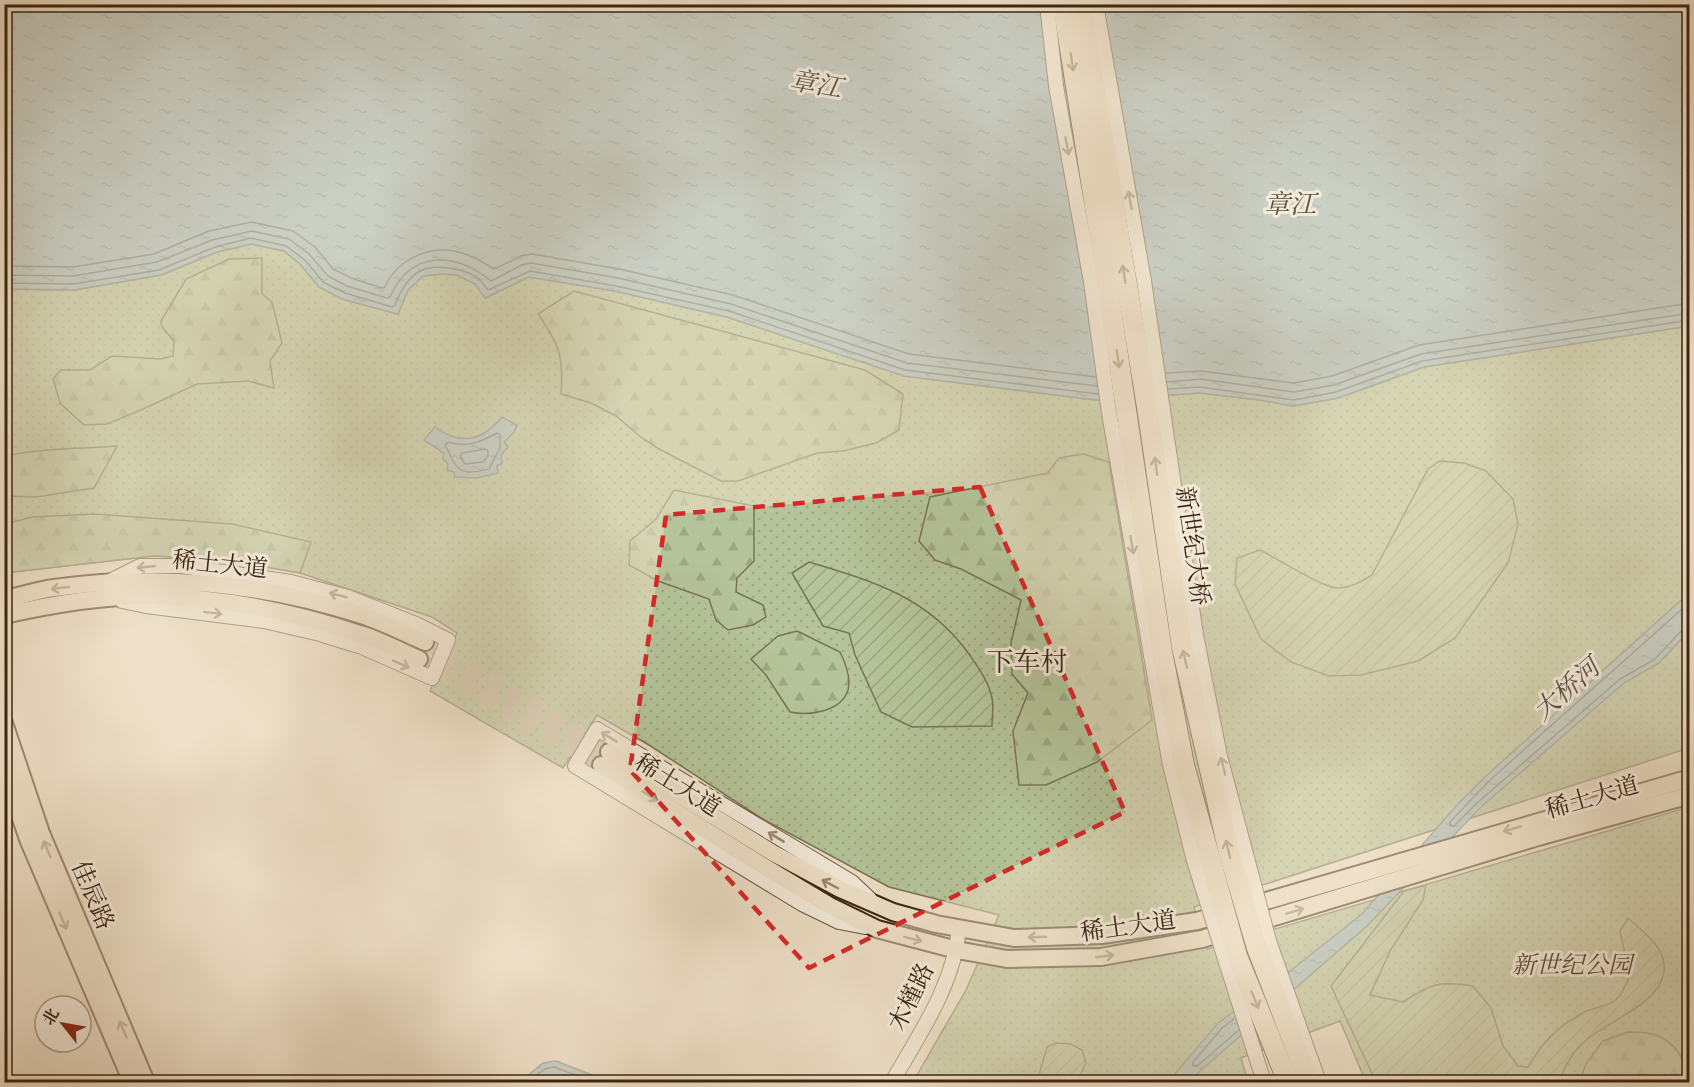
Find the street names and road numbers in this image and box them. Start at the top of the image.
street label: 新世纪大桥 [1170,484,1216,608]
street label: 稀土大道 [171,544,269,584]
street label: 稀土大道 [629,747,727,823]
street label: 稀土大道 [1542,769,1642,825]
street label: 佳辰路 [65,856,121,934]
street label: 稀土大道 [1078,904,1178,948]
street label: 木槿路 [882,958,940,1036]

